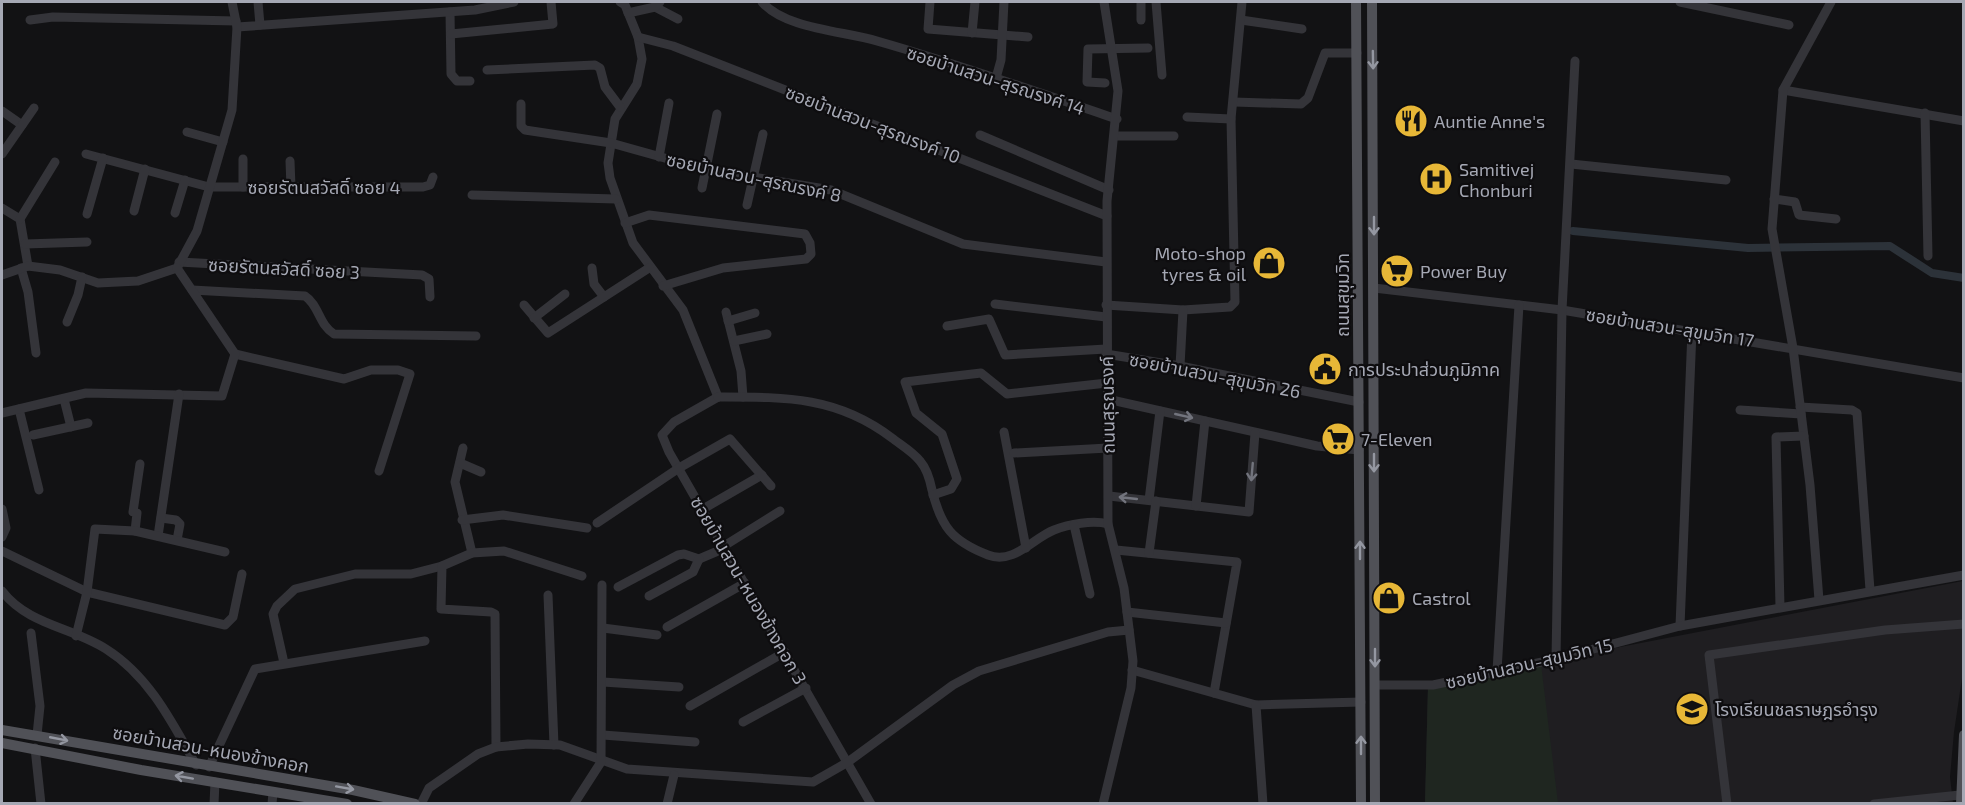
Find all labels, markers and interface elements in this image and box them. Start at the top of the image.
street label: ซอยบ้านสวน-สุรณรงค์ 14 [904,41,1088,120]
one-way arrow [1367,49,1379,69]
street label: ซอยบ้านสวน-สุรณรงค์ 10 [782,80,964,168]
restaurant icon: Auntie Anne's [1393,103,1429,139]
place label: Auntie Anne's [1434,110,1545,132]
street label: ซอยบ้านสวน-สุรณรงค์ 8 [664,148,844,207]
place label: Samitivej Chonburi [1459,158,1534,201]
hospital icon: Samitivej Chonburi [1418,161,1454,197]
street label: ซอยรัตนสวัสดิ์ ซอย 4 [248,176,400,198]
one-way arrow [1368,216,1380,236]
place label: Moto-shop tyres & oil [1155,242,1247,285]
shop icon: Moto-shop tyres & oil [1251,245,1287,281]
street label: ซอยรัตนสวัสดิ์ ซอย 3 [208,253,360,283]
street label: ถนนสุขุมวิท [1331,253,1354,337]
supermarket icon: Power Buy [1379,253,1415,289]
place label: Power Buy [1420,260,1507,282]
street label: ซอยบ้านสวน-สุขุมวิท 17 [1584,303,1756,352]
street label: ซอยบ้านสวน-สุขุมวิท 26 [1127,348,1302,403]
public building icon: การประปาส่วนภูมิภาค [1307,351,1343,387]
street label: ถนนสุรณรงค์ [1095,356,1120,454]
place label: การประปาส่วนภูมิภาค [1348,358,1500,382]
one-way arrow [1174,411,1194,422]
supermarket icon: 7-Eleven [1320,421,1356,457]
place label: 7-Eleven [1361,428,1433,450]
one-way arrow [1368,453,1380,473]
one-way arrow [1246,462,1257,482]
street label: ซอยบ้านสวน-หนองข้างคอก 3 [686,492,812,688]
one-way arrow [1119,492,1139,503]
one-way arrow [1354,541,1366,561]
shop icon: Castrol [1371,580,1407,616]
place label: Castrol [1412,587,1471,609]
street label: ซอยบ้านสวน-สุขุมวิท 15 [1444,633,1615,694]
one-way arrow [1369,648,1381,668]
school or university icon: โรงเรียนชลราษฎรอำรุง [1674,691,1710,727]
place label: โรงเรียนชลราษฎรอำรุง [1715,698,1878,721]
street label: ซอยบ้านสวน-หนองข้างคอก [111,721,311,777]
one-way arrow [49,734,69,745]
one-way arrow [1355,736,1367,756]
one-way arrow [175,771,194,782]
one-way arrow [334,783,354,794]

